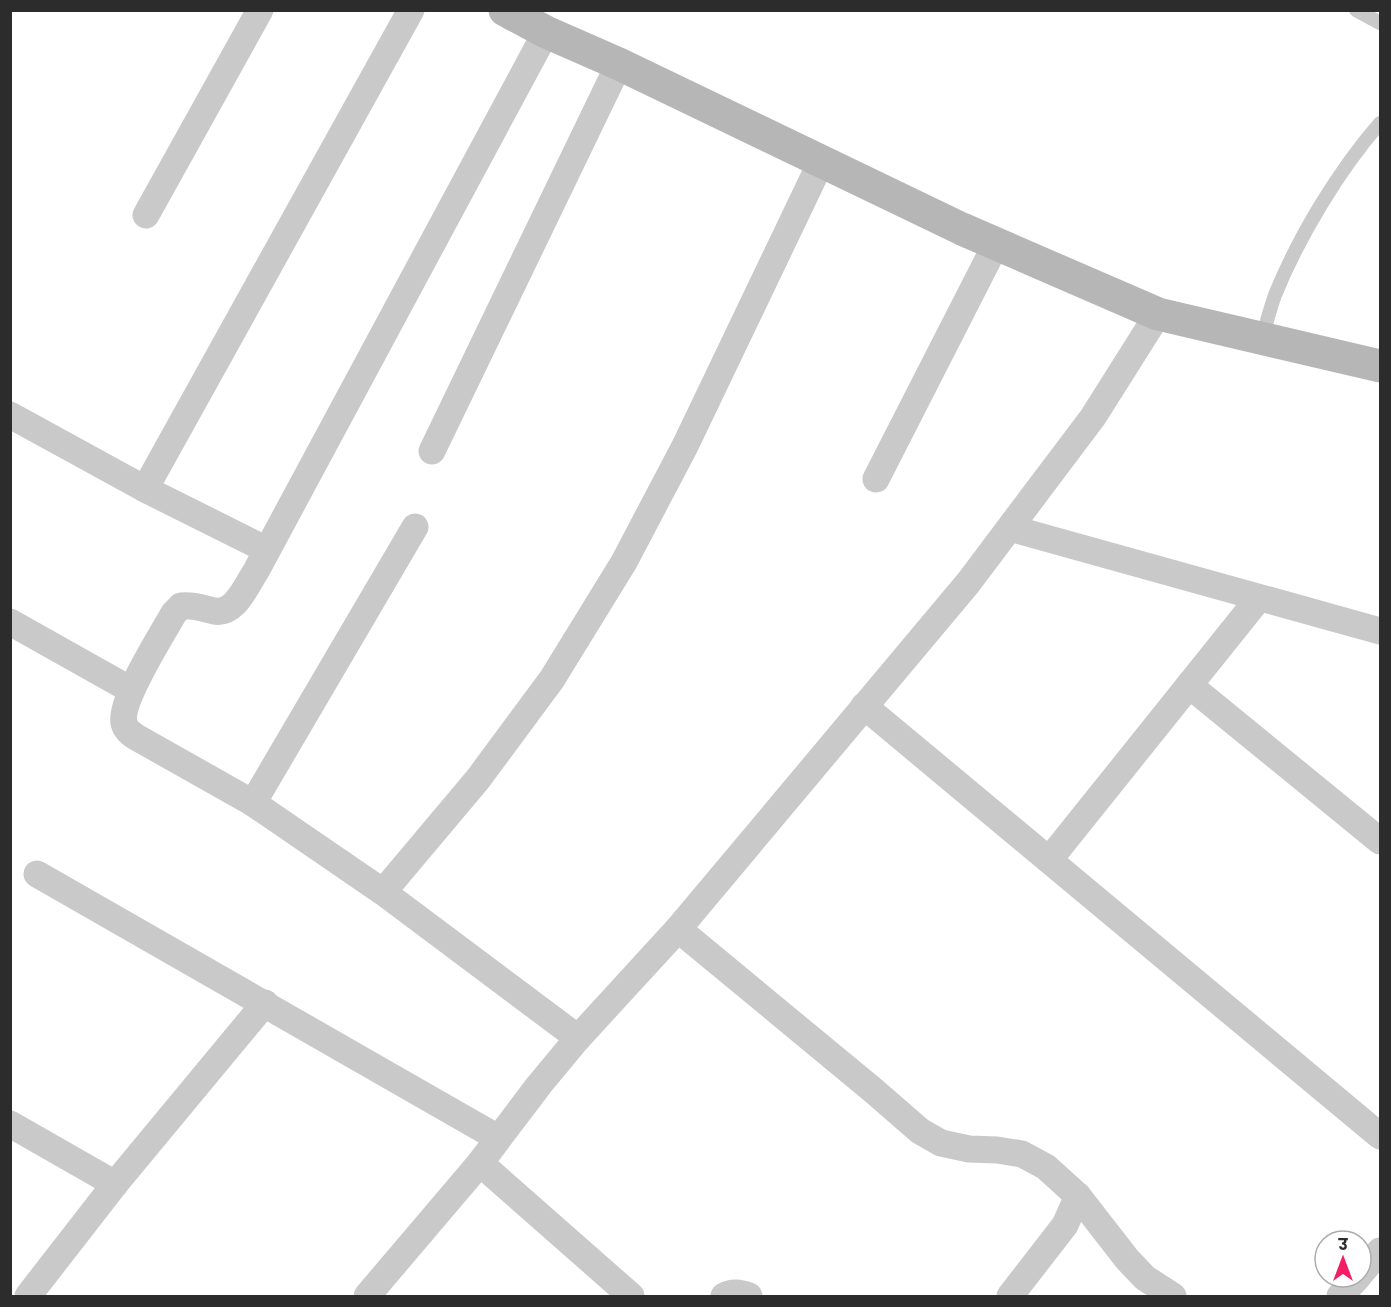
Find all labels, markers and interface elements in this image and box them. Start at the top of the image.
north arrow [1313,1229,1373,1289]
text: उ [1337,1233,1348,1256]

